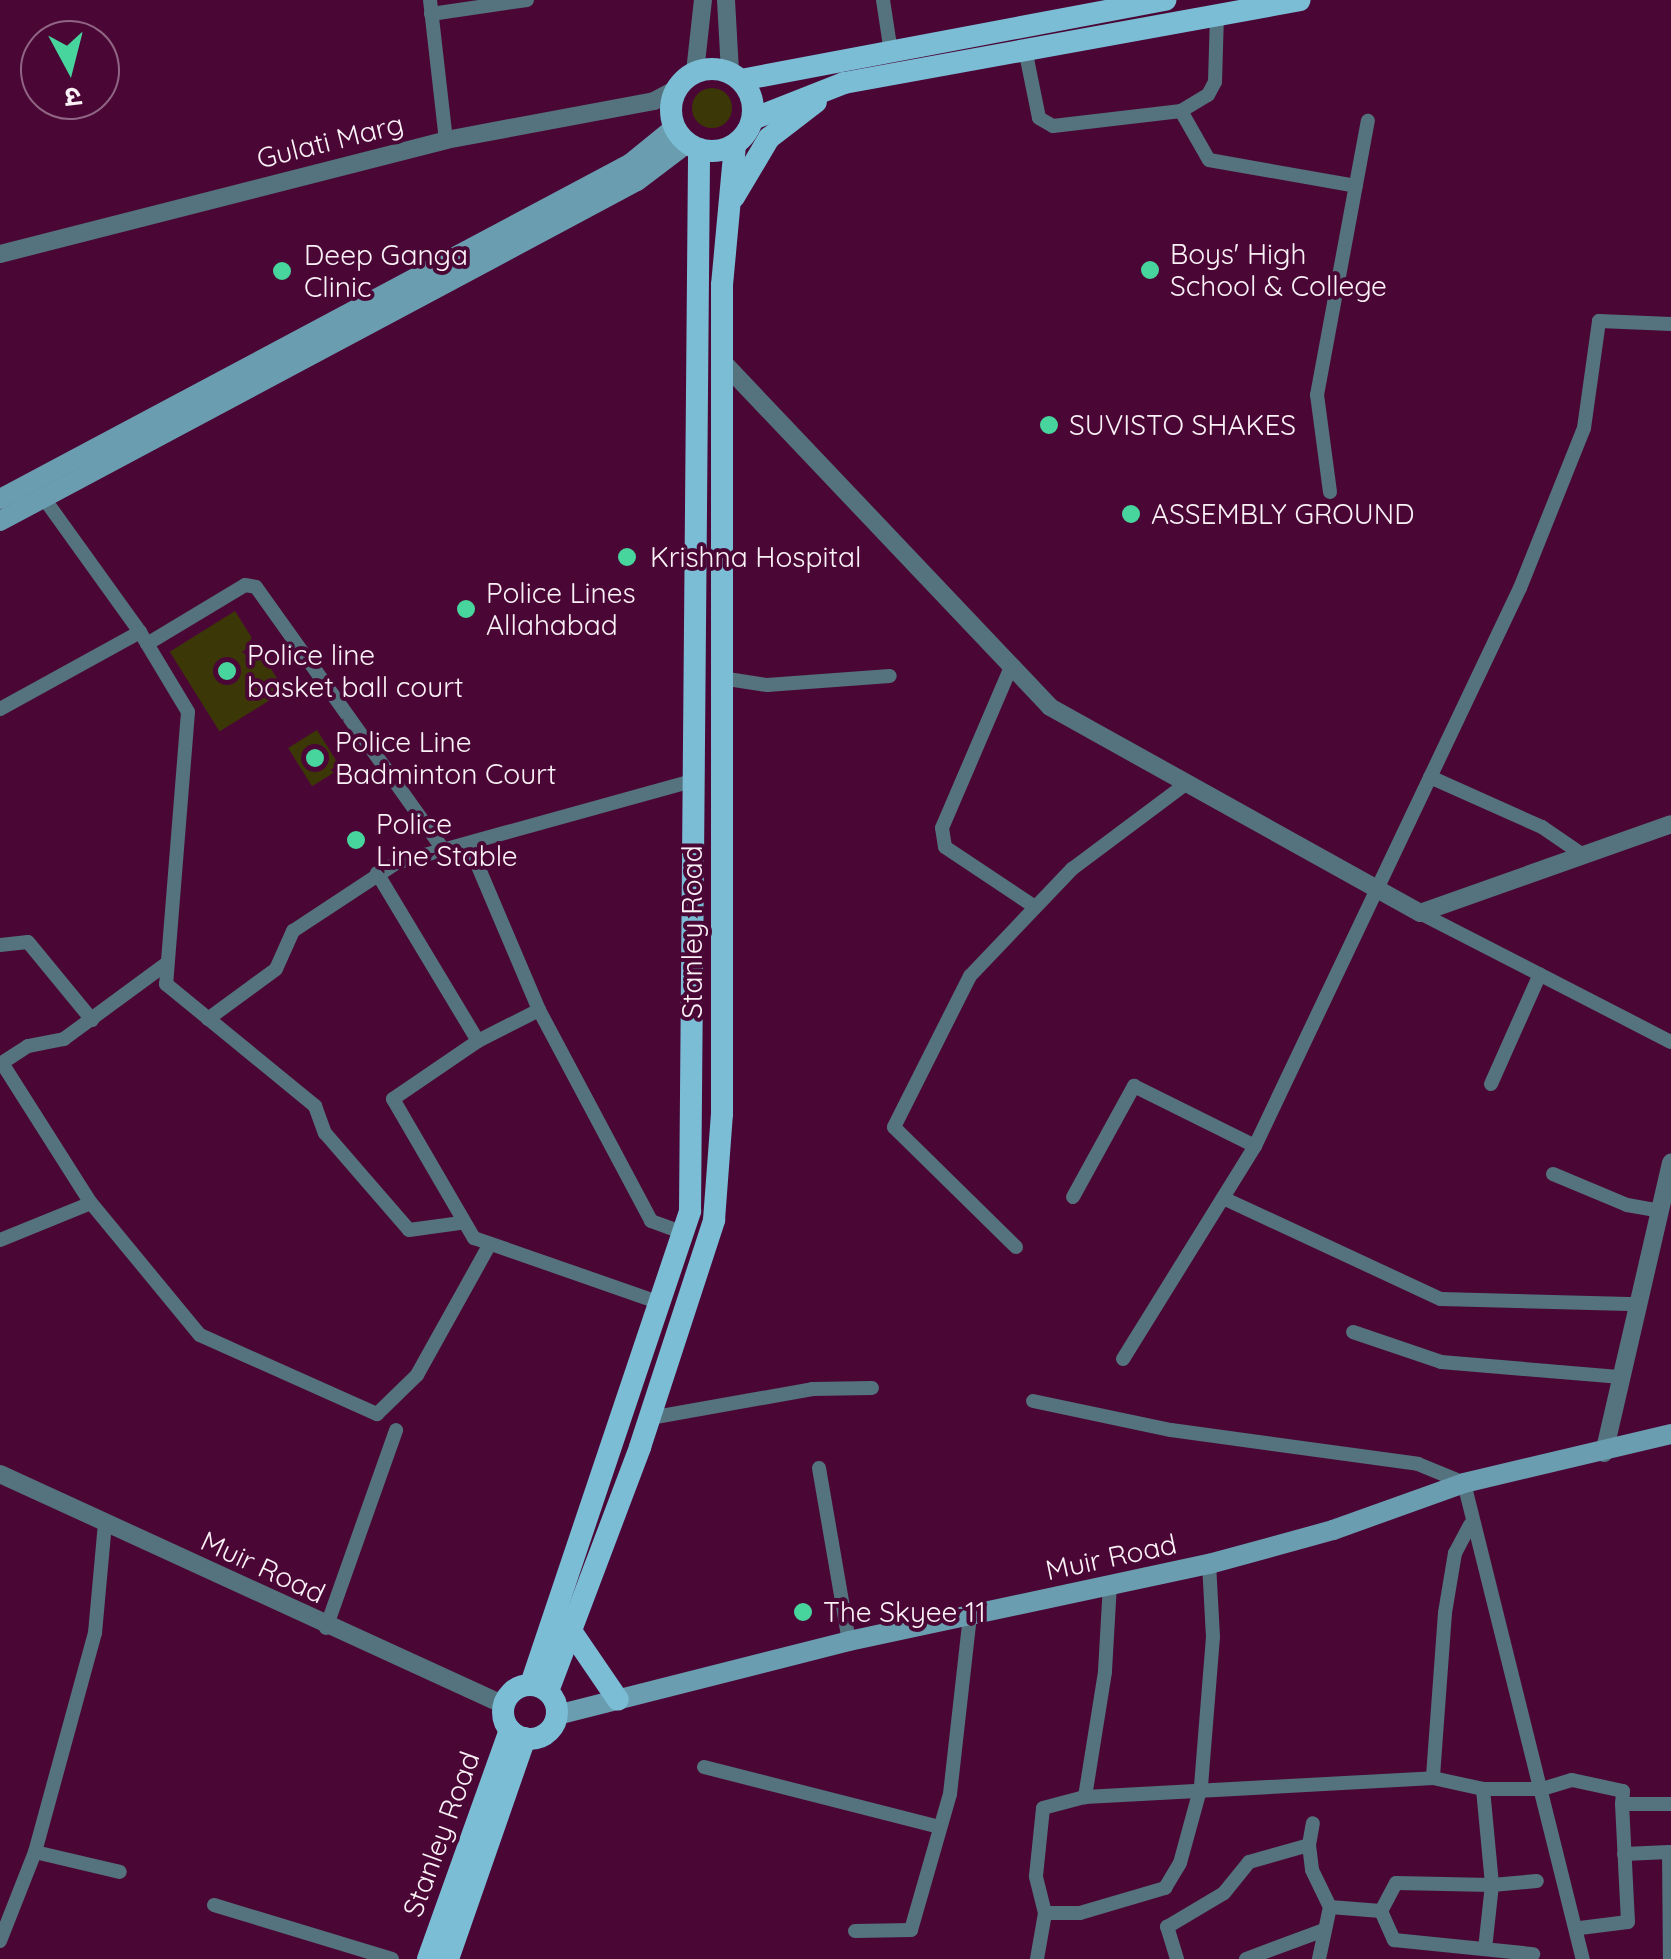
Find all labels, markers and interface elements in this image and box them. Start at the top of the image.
north arrow [20,20,120,120]
text: उ [63,80,84,117]
street label: Gulati Marg [253,107,407,175]
place label: Boys' High School & College [1170,237,1387,303]
place label: Deep Ganga Clinic [304,238,468,304]
marker: Deep Ganga Clinic [269,258,295,284]
marker: Boys' High School & College [1139,259,1161,281]
place label: SUVISTO SHAKES [1069,408,1296,442]
marker: SUVISTO SHAKES [1038,414,1060,436]
place label: ASSEMBLY GROUND [1151,497,1414,531]
marker: ASSEMBLY GROUND [1120,503,1142,525]
place label: Krishna Hospital [650,540,861,574]
marker: Krishna Hospital [614,544,640,570]
place label: Police Lines Allahabad [486,576,636,642]
marker: Police Lines Allahabad [455,598,477,620]
place label: Police line basket ball court [247,638,463,704]
marker: Police line basket ball court [216,660,238,682]
place label: Police Line Badminton Court [335,725,556,791]
marker: Police Line Badminton Court [304,747,326,769]
place label: Police Line Stable [376,807,518,873]
marker: Police Line Stable [345,829,367,851]
street label: Stanley Road [675,845,709,1019]
street label: Muir Road [196,1524,330,1610]
street label: Muir Road [1042,1527,1180,1587]
place label: The Skyee 11 [823,1595,986,1629]
marker: The Skyee 11 [792,1601,814,1623]
street label: Stanley Road [396,1747,486,1921]

